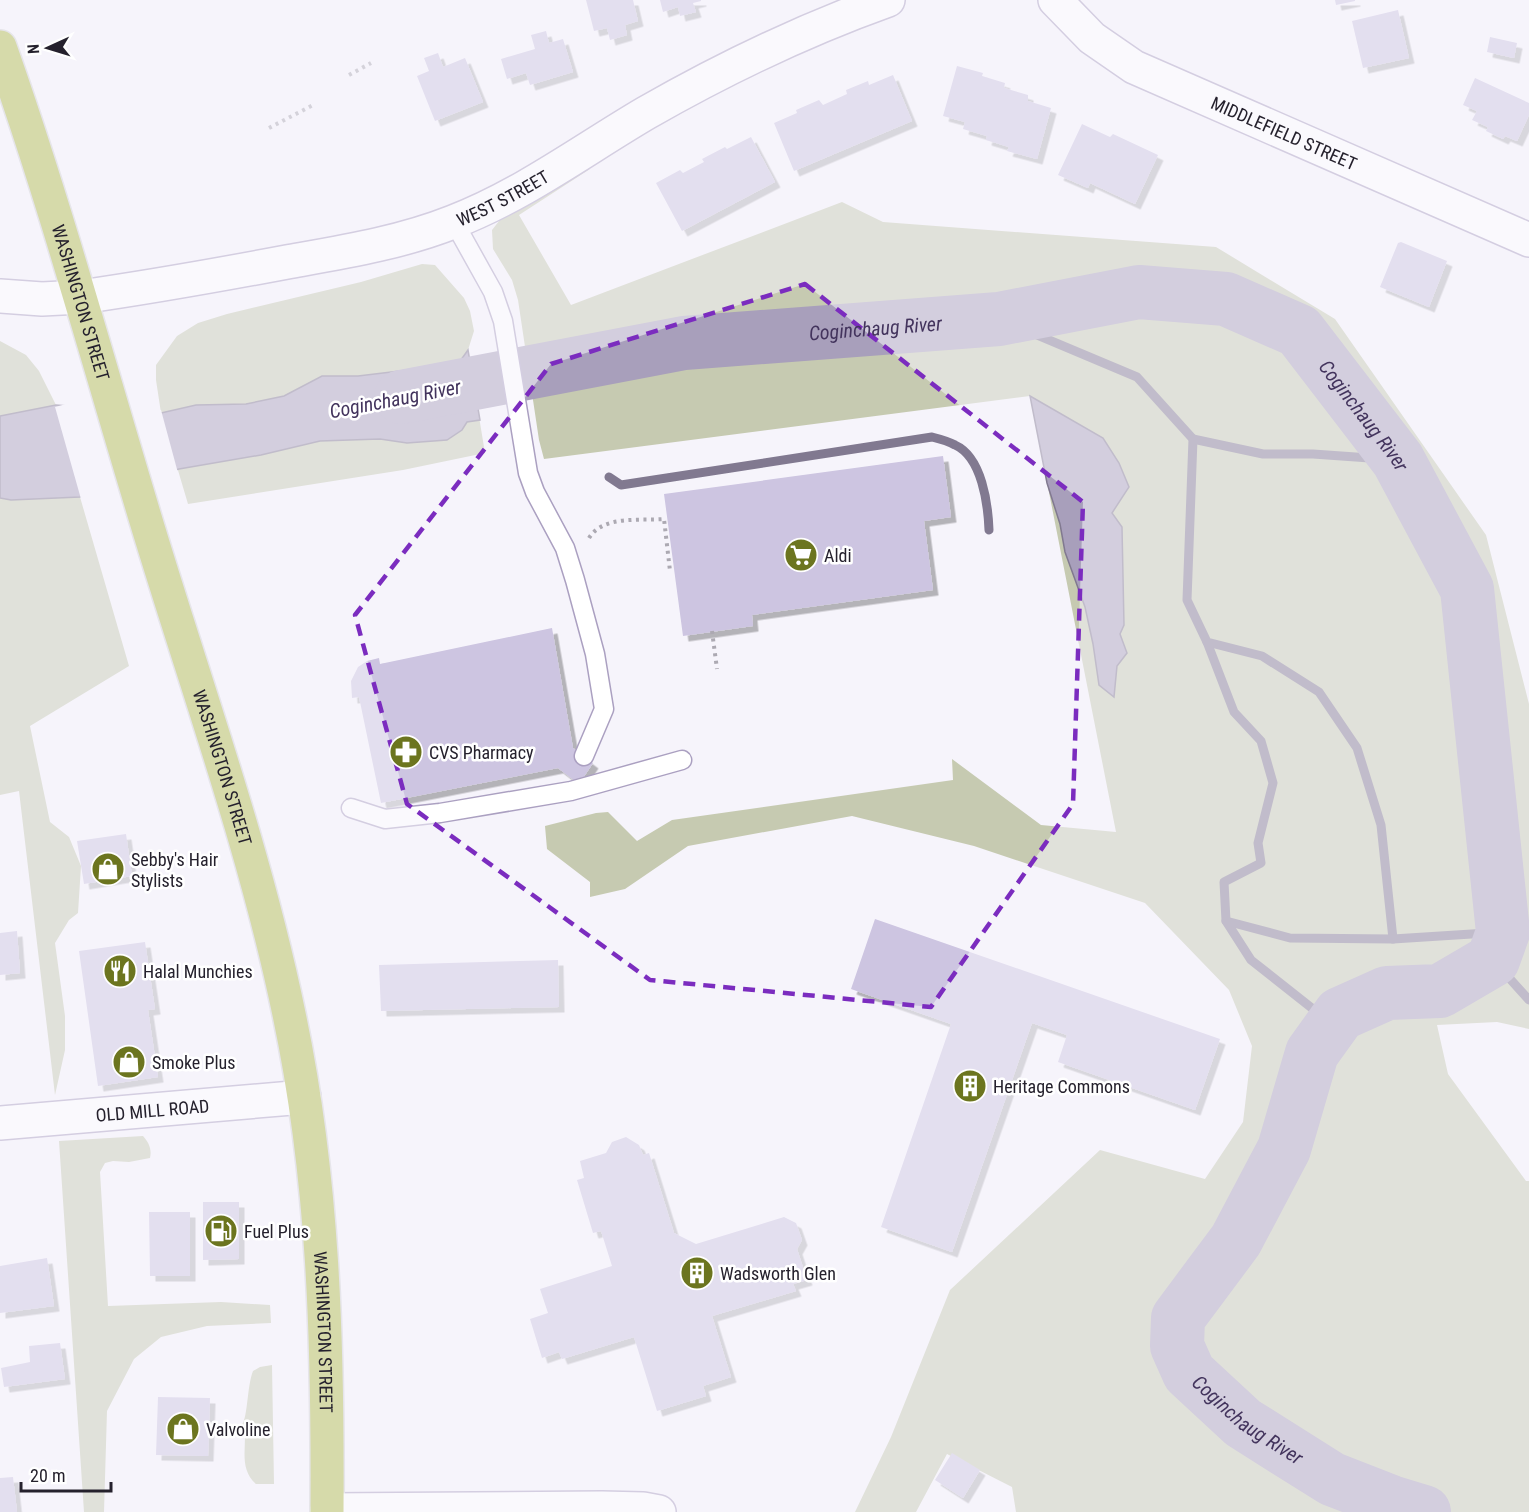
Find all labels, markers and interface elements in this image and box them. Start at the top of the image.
north arrow [18,18,78,78]
text: N [24,43,43,55]
street label: MIDDLEFIELD STREET [1208,92,1360,174]
street label: WEST STREET [453,165,552,230]
street label: WASHINGTON STREET [48,222,114,383]
water label: Coginchaug River [808,311,944,345]
water label: Coginchaug River [1314,355,1414,476]
water label: Coginchaug River [327,374,464,423]
supermarket icon: Aldi [783,537,819,573]
place label: Aldi [824,545,852,566]
street label: WASHINGTON STREET [189,687,257,847]
pharmacy icon: CVS Pharmacy [388,734,424,770]
place label: CVS Pharmacy [429,742,534,763]
place label: Sebby's Hair Stylists [131,849,219,891]
shop icon: Sebby's Hair Stylists [90,851,126,887]
restaurant icon: Halal Munchies [102,953,138,989]
place label: Halal Munchies [143,961,253,982]
shop icon: Smoke Plus [111,1044,147,1080]
place label: Smoke Plus [152,1052,235,1073]
building icon: Heritage Commons [952,1068,988,1104]
place label: Heritage Commons [993,1076,1130,1097]
street label: OLD MILL ROAD [95,1095,210,1125]
fuel station icon: Fuel Plus [203,1213,239,1249]
place label: Fuel Plus [244,1221,309,1242]
street label: WASHINGTON STREET [310,1251,337,1413]
building icon: Wadsworth Glen [679,1255,715,1291]
place label: Wadsworth Glen [720,1263,836,1284]
water label: Coginchaug River [1187,1370,1308,1470]
shop icon: Valvoline [165,1411,201,1447]
place label: Valvoline [206,1419,270,1440]
scale bar [21,1455,111,1493]
text: 20 m [30,1465,65,1486]

